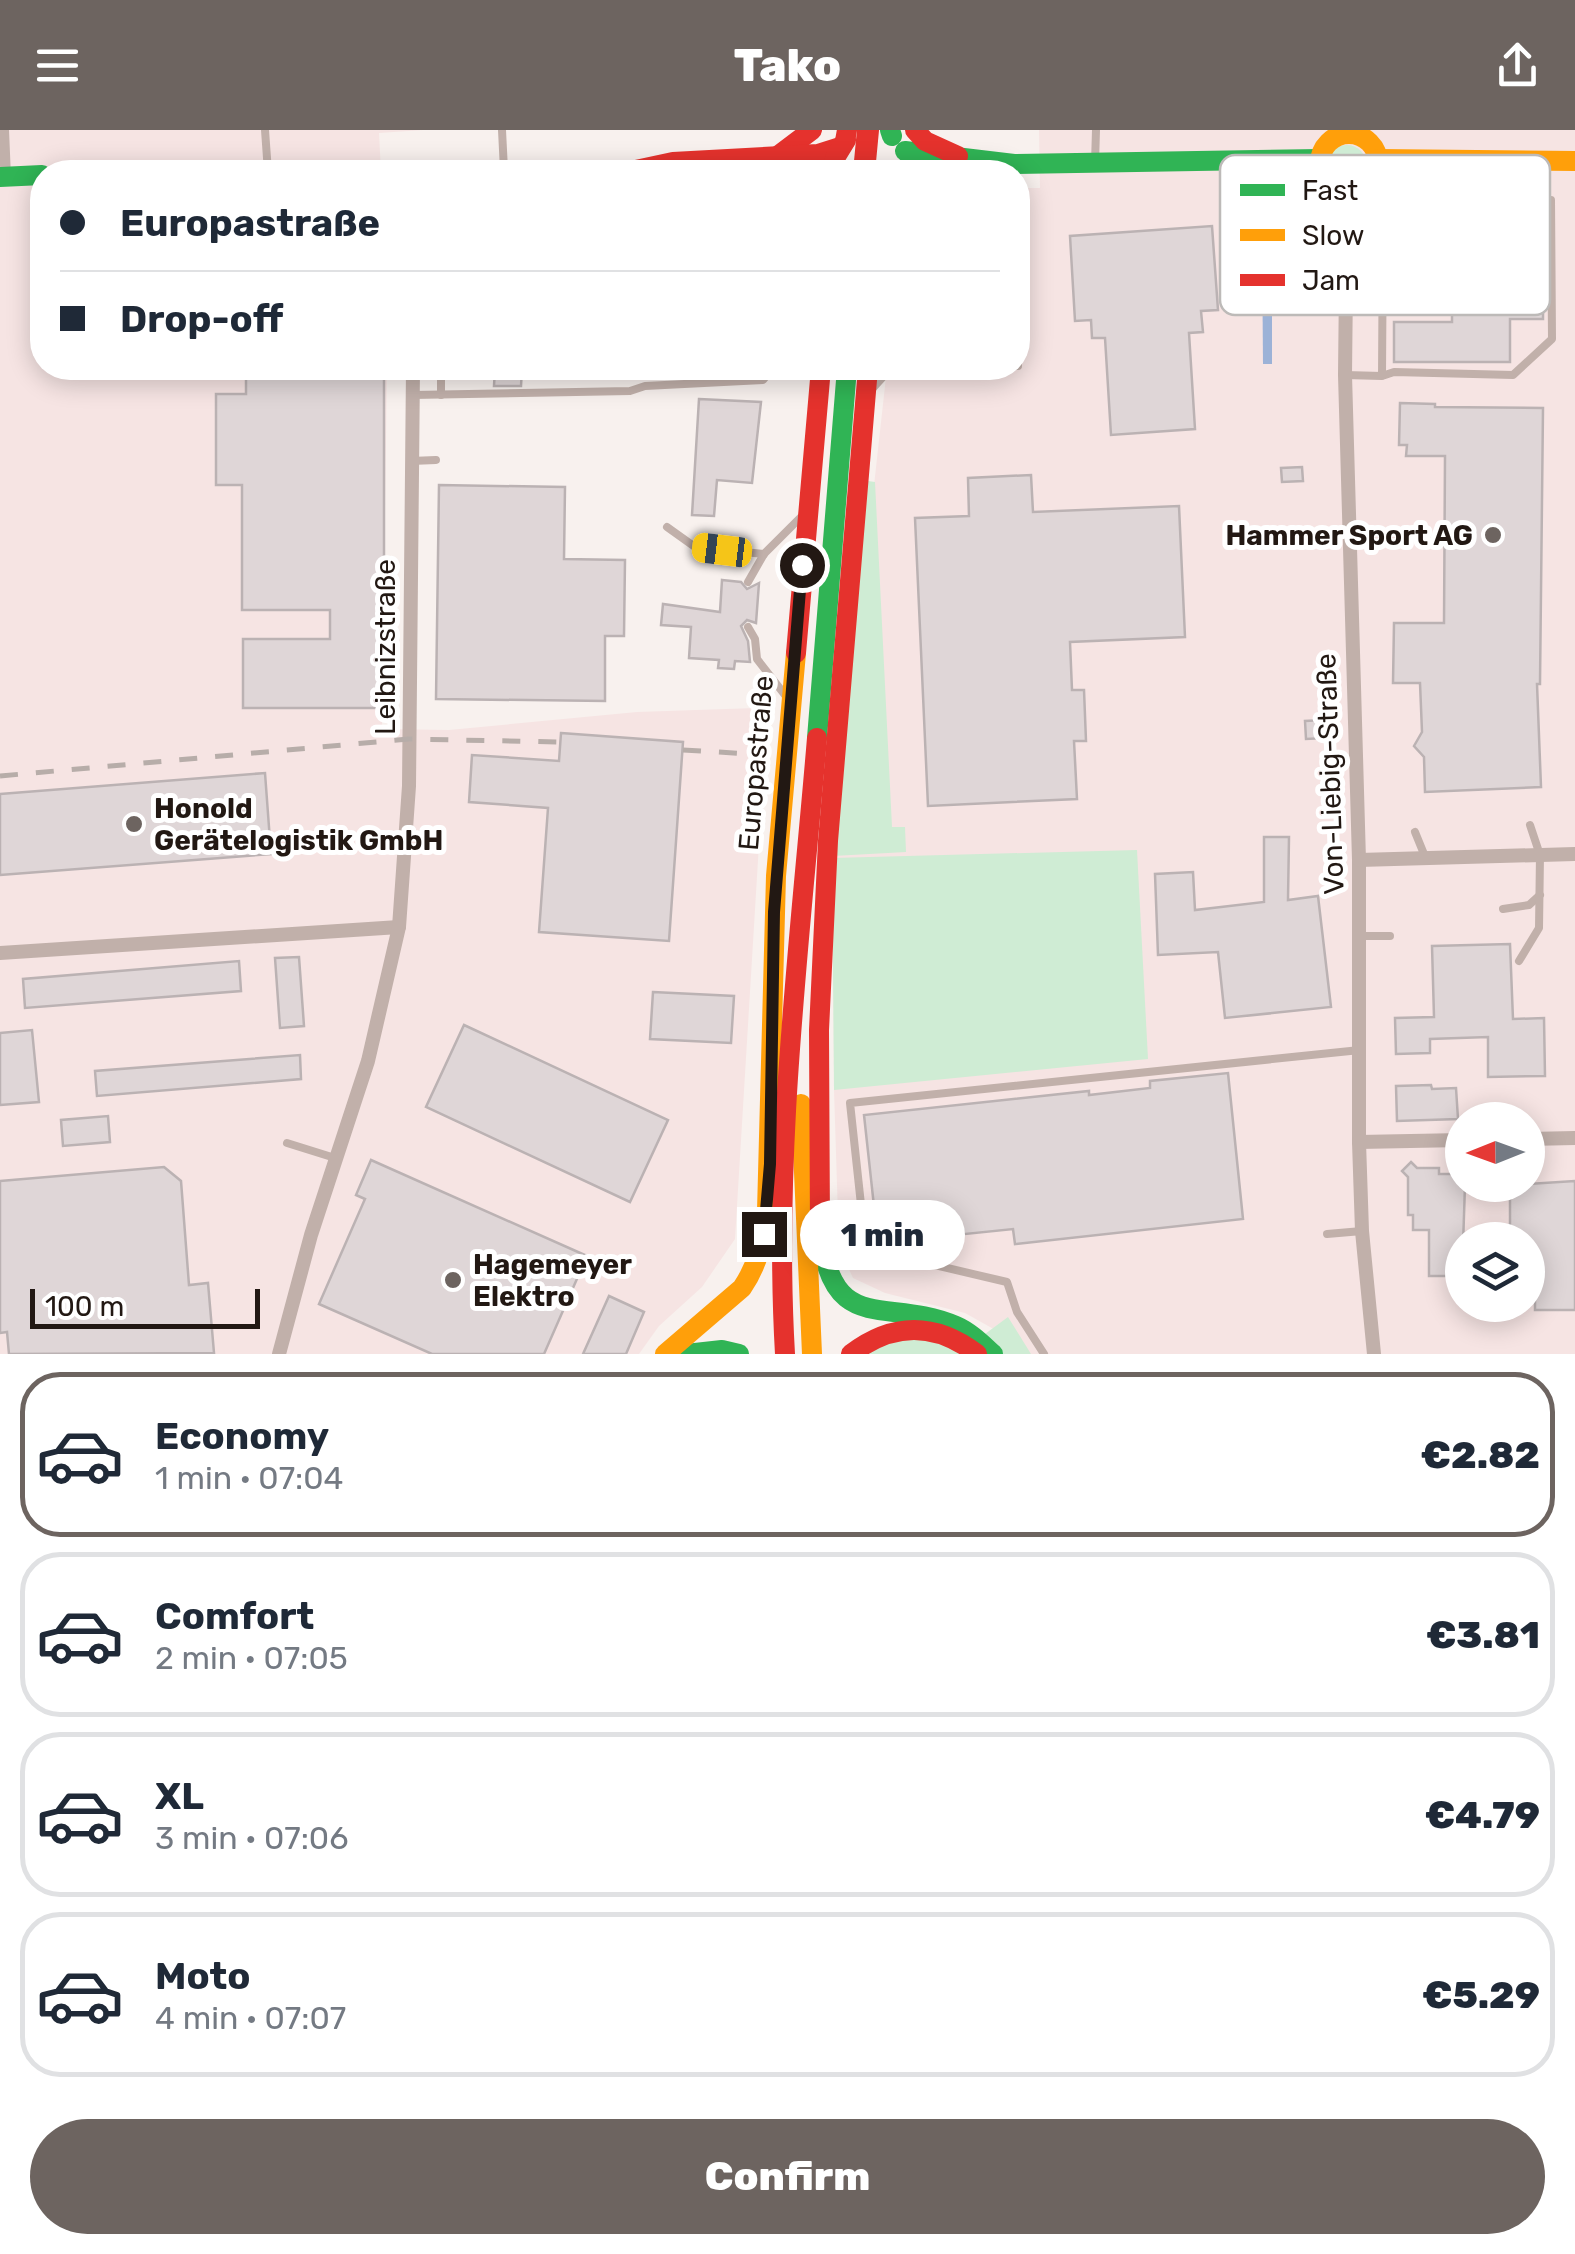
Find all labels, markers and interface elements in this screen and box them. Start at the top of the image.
icon: menu [30,38,85,93]
icon: share [1490,38,1545,93]
text: Tako [734,39,841,92]
legend [1220,155,1550,315]
text: Fast [1302,174,1358,207]
text: Europastraße [120,200,380,246]
text: Slow [1302,219,1364,252]
text: Jam [1302,264,1360,297]
text: Drop-off [120,296,283,342]
place label: Hammer Sport AG [1225,519,1473,552]
marker: Hammer Sport AG [1482,524,1504,546]
car [690,531,754,569]
route start [780,543,825,588]
street label: Leibnizstraße [369,559,402,735]
street label: Von-Liebig-Straße [1309,653,1351,895]
street label: Europastraße [732,674,780,852]
place label: Honold Gerätelogistik GmbH [154,792,443,857]
marker: Honold Gerätelogistik GmbH [123,813,145,835]
north arrow [1445,1102,1545,1202]
map controls [1445,1102,1545,1322]
callout: 1 min [799,1199,964,1269]
route end [742,1212,787,1257]
text: 1 min [841,1216,924,1254]
button: layers [1445,1222,1545,1322]
place label: Hagemeyer Elektro [473,1248,632,1313]
marker: Hagemeyer Elektro [442,1269,464,1291]
scale bar [30,1284,260,1328]
text: 100 m [45,1290,124,1323]
icon: car [35,1410,125,1500]
text: Economy [155,1413,329,1459]
text: €2.82 [1420,1432,1540,1478]
text: 1 min · 07:04 [155,1459,343,1497]
icon: car [35,1590,125,1680]
text: Comfort [155,1593,314,1639]
text: €3.81 [1426,1612,1540,1658]
text: 2 min · 07:05 [155,1639,348,1677]
icon: car [35,1770,125,1860]
text: XL [155,1773,204,1819]
text: €4.79 [1425,1792,1540,1838]
text: 3 min · 07:06 [155,1819,348,1857]
icon: car [35,1950,125,2040]
text: Moto [155,1953,251,1999]
text: €5.29 [1422,1972,1540,2018]
text: 4 min · 07:07 [155,1999,346,2037]
button: Confirm [30,2119,1545,2234]

